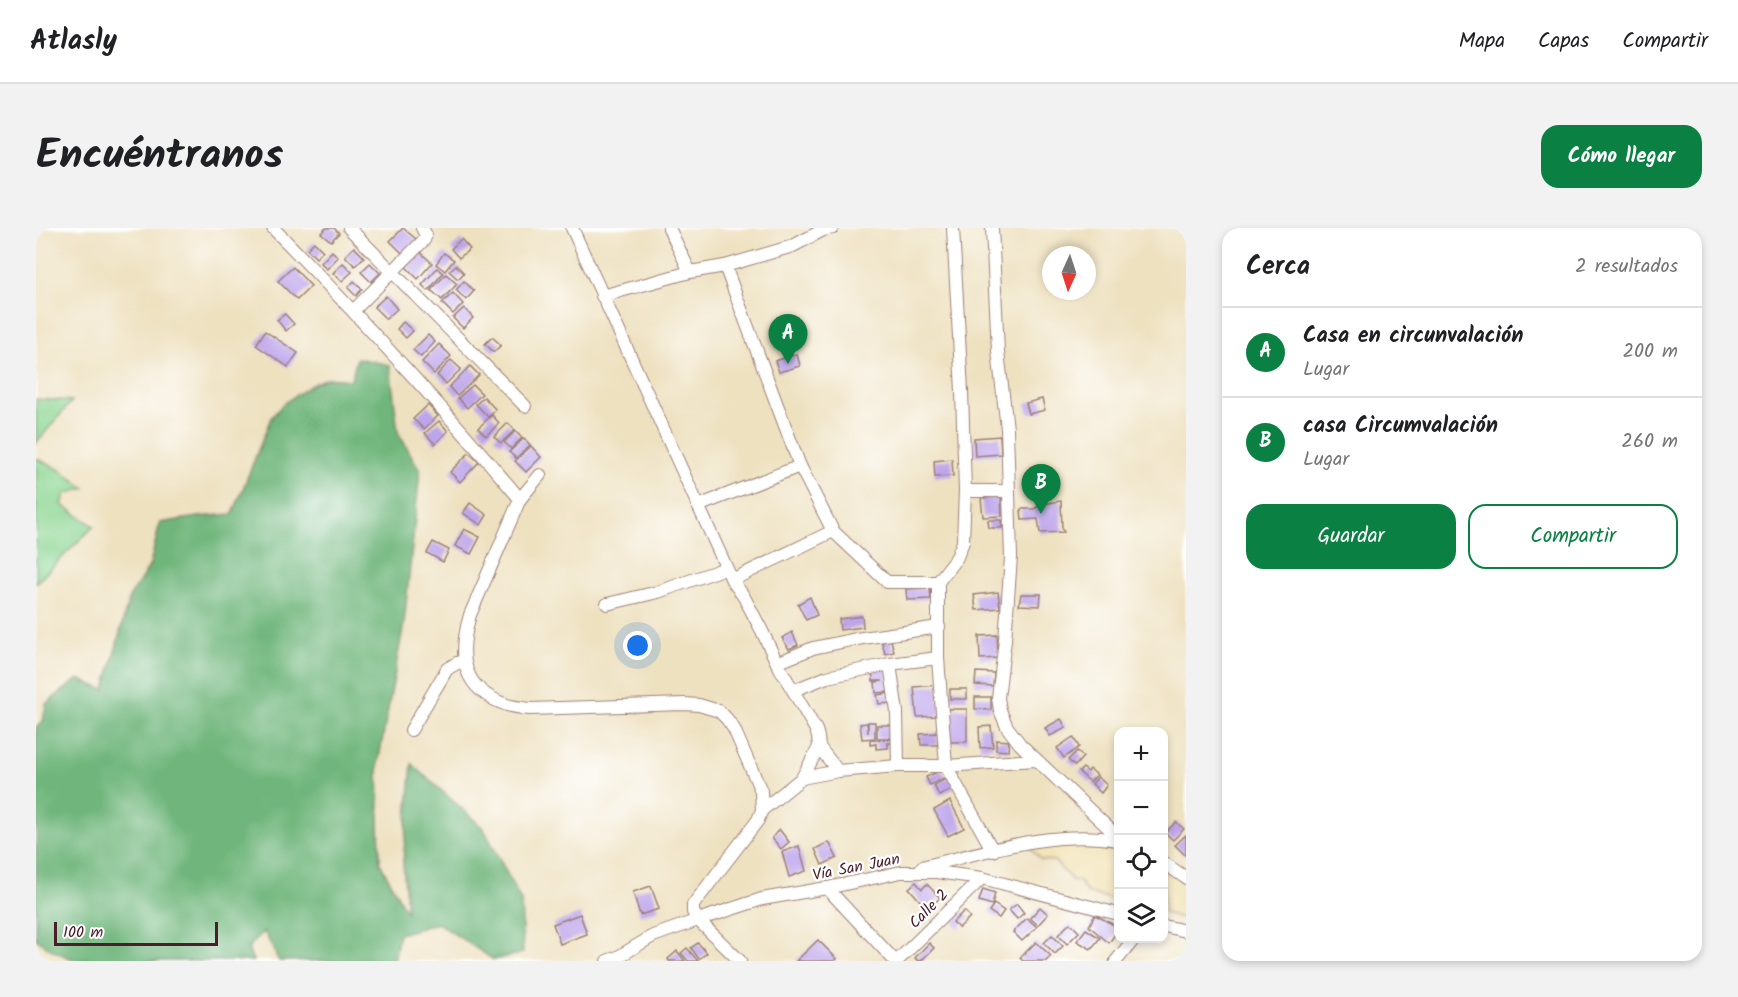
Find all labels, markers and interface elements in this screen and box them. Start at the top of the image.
text: Atlasly [30,19,117,64]
text: Mapa [1459,25,1505,58]
text: Capas [1538,25,1589,58]
text: Compartir [1622,25,1708,58]
text: Encuéntranos [36,123,283,190]
button: Cómo llegar [1541,125,1702,188]
north arrow [1042,246,1096,300]
text: Cerca [1246,246,1310,288]
text: 2 resultados [1575,251,1678,283]
pin: A [768,314,807,364]
text: Casa en circunvalación [1303,319,1523,354]
text: A [1259,336,1272,368]
text: 200 m [1622,336,1678,368]
text: Lugar [1303,354,1349,386]
text: casa Circumvalación [1303,409,1498,444]
text: B [1259,426,1272,458]
text: 260 m [1621,426,1678,458]
text: Lugar [1303,444,1349,476]
pin: B [1022,464,1060,514]
button: Guardar [1246,504,1456,569]
button: Compartir [1468,504,1678,569]
your location [623,631,652,660]
map controls [1114,727,1168,943]
button: + [1114,727,1168,781]
button: − [1114,781,1168,835]
button: locate [1114,835,1168,889]
street label: Vía San Juan [811,847,902,888]
street label: Calle 2 [903,883,955,935]
button: layers [1114,889,1168,943]
scale bar [54,919,218,946]
text: 100 m [63,920,103,945]

